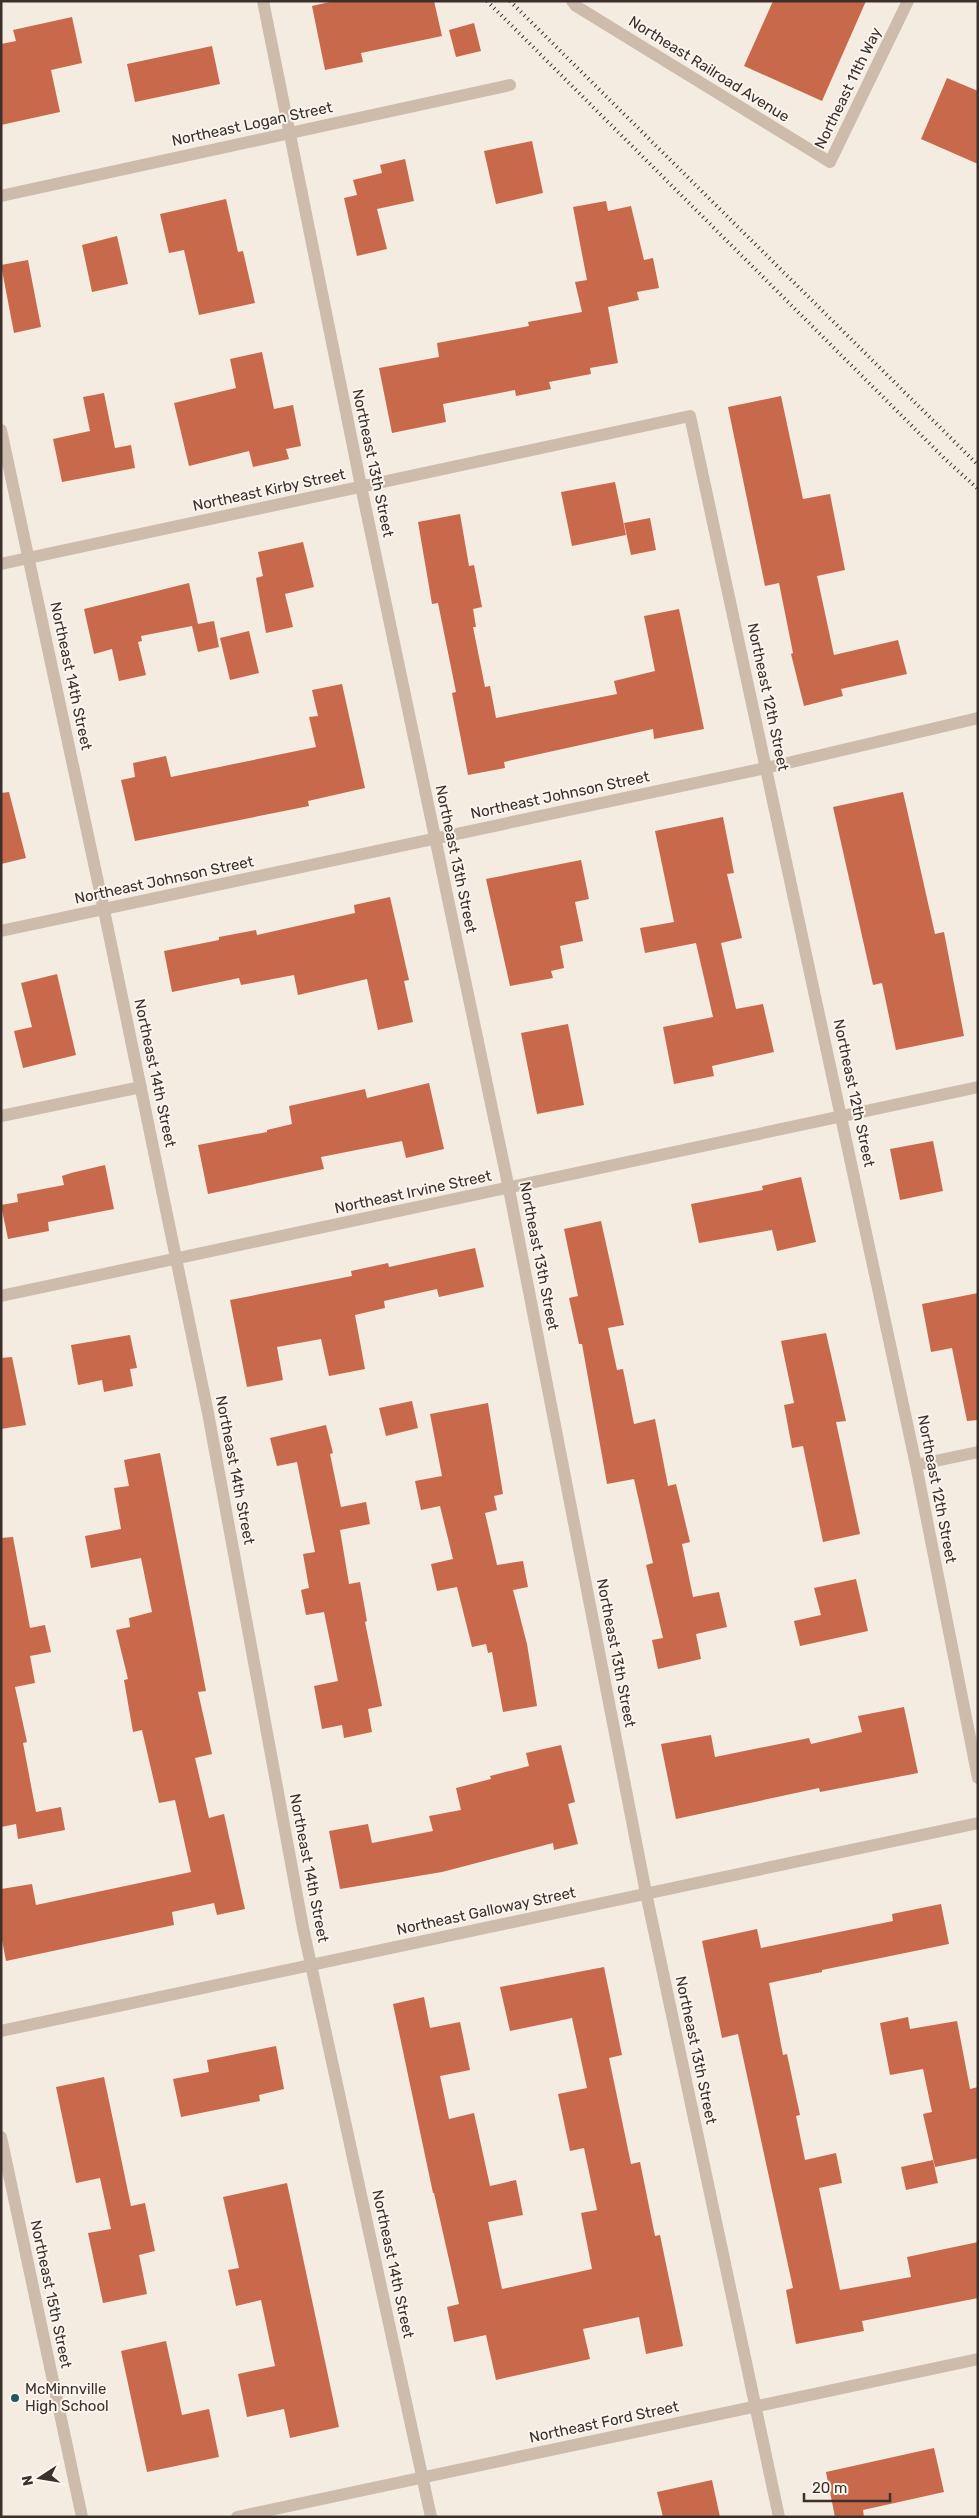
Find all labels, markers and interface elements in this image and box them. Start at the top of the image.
street label: Northeast Railroad Avenue [625,12,793,126]
street label: Northeast 11th Way [811,24,885,152]
street label: Northeast Logan Street [170,98,334,150]
street label: Northeast 13th Street [348,387,398,539]
street label: Northeast Kirby Street [191,465,347,515]
street label: Northeast 14th Street [46,600,96,752]
street label: Northeast 12th Street [744,621,793,773]
street label: Northeast Johnson Street [469,767,651,823]
street label: Northeast 13th Street [431,783,481,935]
street label: Northeast Johnson Street [73,852,255,908]
street label: Northeast 14th Street [130,997,180,1149]
street label: Northeast 12th Street [830,1017,879,1169]
street label: Northeast Irvine Street [333,1167,493,1217]
street label: Northeast 13th Street [516,1180,562,1332]
street label: Northeast 14th Street [212,1394,258,1546]
street label: Northeast 12th Street [914,1413,960,1565]
street label: Northeast 13th Street [593,1577,639,1729]
street label: Northeast 14th Street [286,1792,332,1944]
street label: Northeast Galloway Street [395,1883,577,1939]
street label: Northeast 13th Street [671,1974,721,2126]
street label: Northeast 14th Street [368,2188,418,2340]
street label: Northeast 15th Street [27,2218,76,2370]
place label: McMinnville High School [25,2380,109,2415]
marker: McMinnville High School [9,2392,21,2404]
street label: Northeast Ford Street [528,2397,680,2447]
north arrow [15,2453,65,2503]
scale bar [804,2470,890,2502]
text: N [18,2474,37,2487]
text: 20 m [812,2479,847,2497]

